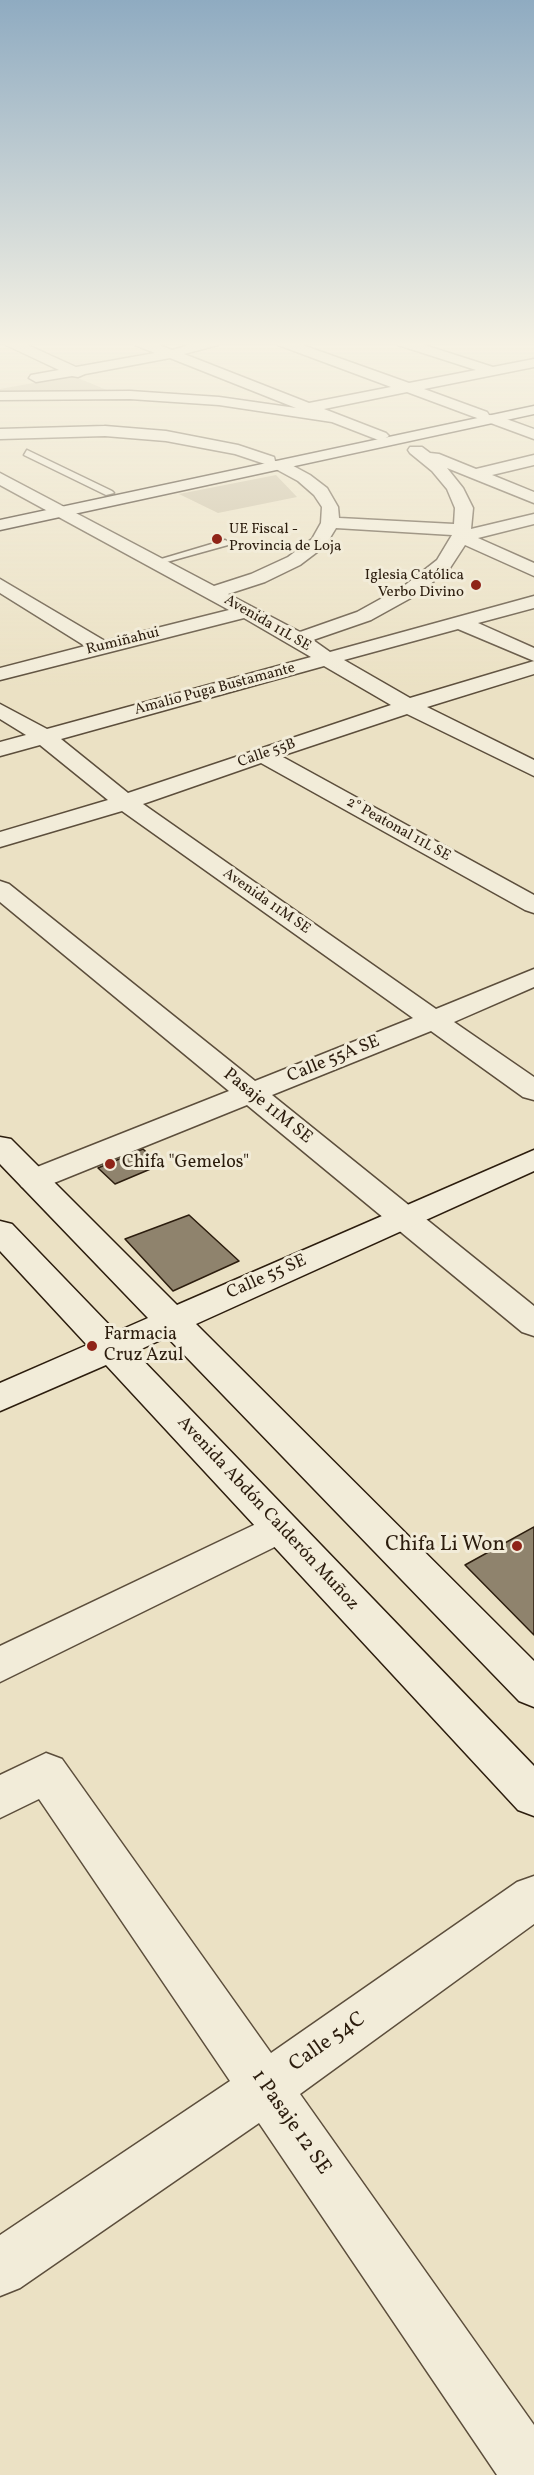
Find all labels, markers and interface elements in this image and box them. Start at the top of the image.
place label: UE Fiscal - Provincia de Loja [229,521,342,556]
marker: UE Fiscal - Provincia de Loja [210,532,224,546]
place label: Iglesia Católica Verbo Divino [365,567,464,602]
marker: Iglesia Católica Verbo Divino [469,578,483,592]
street label: Avenida 11L SE [220,592,314,656]
street label: Rumiñahui [85,624,161,660]
street label: Amalio Puga Bustamante [133,660,297,720]
street label: Calle 55B [236,736,298,772]
street label: 2° Peatonal 11L SE [343,794,453,866]
street label: Avenida 11M SE [219,865,313,939]
street label: Calle 55A SE [285,1032,383,1088]
street label: Pasaje 11M SE [218,1064,316,1150]
place label: Chifa "Gemelos" [122,1153,249,1175]
marker: Chifa "Gemelos" [103,1157,117,1171]
street label: Calle 55 SE [224,1251,310,1305]
place label: Farmacia Cruz Azul [104,1325,183,1368]
marker: Farmacia Cruz Azul [85,1339,99,1353]
street label: Avenida Abdón Calderón Muñoz [171,1413,363,1615]
place label: Chifa Li Won [385,1533,505,1559]
marker: Chifa Li Won [510,1539,524,1553]
street label: Calle 54C [285,2008,371,2078]
street label: 1 Pasaje 12 SE [245,2066,335,2180]

